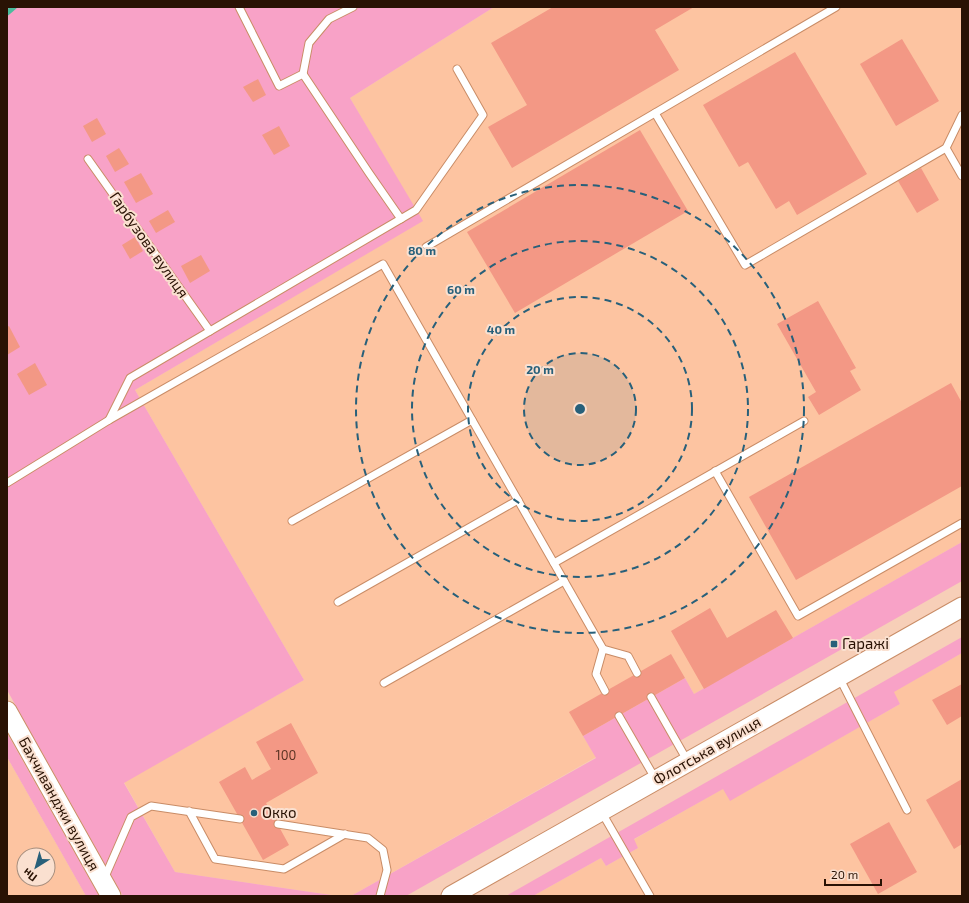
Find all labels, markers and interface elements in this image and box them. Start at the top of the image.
street label: Гарбузова вулиця [106,188,193,302]
text: 80 m [408,243,436,257]
text: 60 m [447,282,475,296]
text: 40 m [487,322,515,336]
text: 20 m [526,362,554,376]
centre of rings [573,402,587,416]
place label: Гаражі [842,634,889,652]
marker: Гаражі [829,639,839,649]
street label: Флотська вулиця [650,712,764,789]
street label: Бахчиванджи вулиця [15,734,104,874]
house number: 100 [276,747,296,763]
place label: Окко [262,803,297,821]
marker: Окко [249,808,259,818]
north arrow [16,847,56,887]
scale bar [825,861,881,887]
text: Пн [20,866,39,885]
text: 20 m [831,867,858,881]

